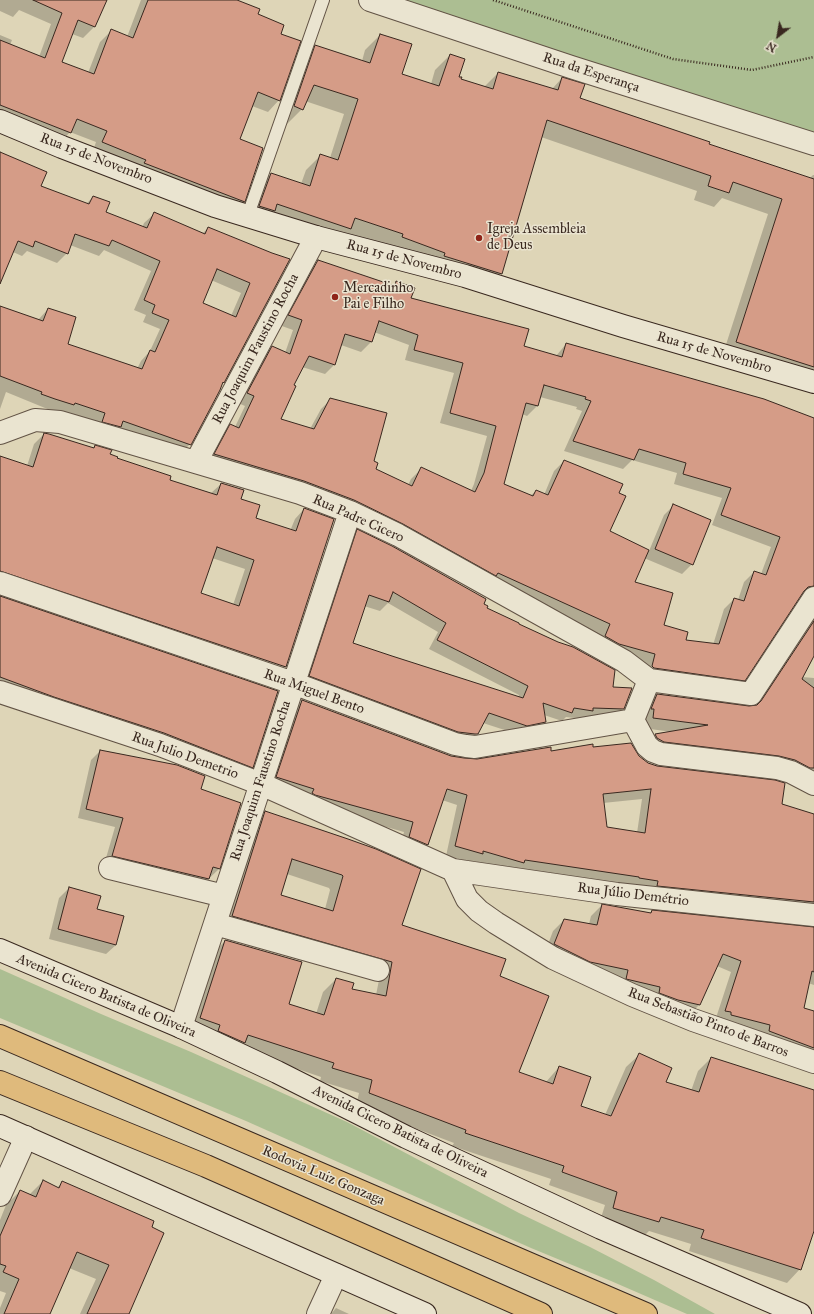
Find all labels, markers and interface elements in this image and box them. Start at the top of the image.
north arrow [758,16,798,56]
text: N [764,39,779,55]
street label: Rua da Esperança [541,49,641,97]
street label: Rua 15 de Novembro [38,130,154,188]
place label: Igreja Assembleia de Deus [487,222,586,254]
marker: Igreja Assembleia de Deus [474,233,484,243]
street label: Rua 15 de Novembro [344,237,464,283]
street label: Rua Joaquim Faustino Rocha [209,271,303,427]
place label: Mercadinho Pai e Filho [343,281,413,314]
marker: Mercadinho Pai e Filho [330,292,340,302]
street label: Rua 15 de Novembro [655,329,773,377]
street label: Rua Padre Cicero [310,491,406,547]
street label: Rua Miguel Bento [261,666,367,718]
street label: Rua Joaquim Faustino Rocha [227,699,295,863]
street label: Rua Julio Demetrio [129,729,241,783]
street label: Rua Júlio Demétrio [576,880,690,910]
street label: Avenida Cicero Batista de Oliveira [14,950,198,1042]
street label: Rua Sebastião Pinto de Barros [625,985,791,1061]
street label: Avenida Cicero Batista de Oliveira [309,1082,491,1182]
street label: Rodovia Luiz Gonzaga [259,1143,387,1209]

